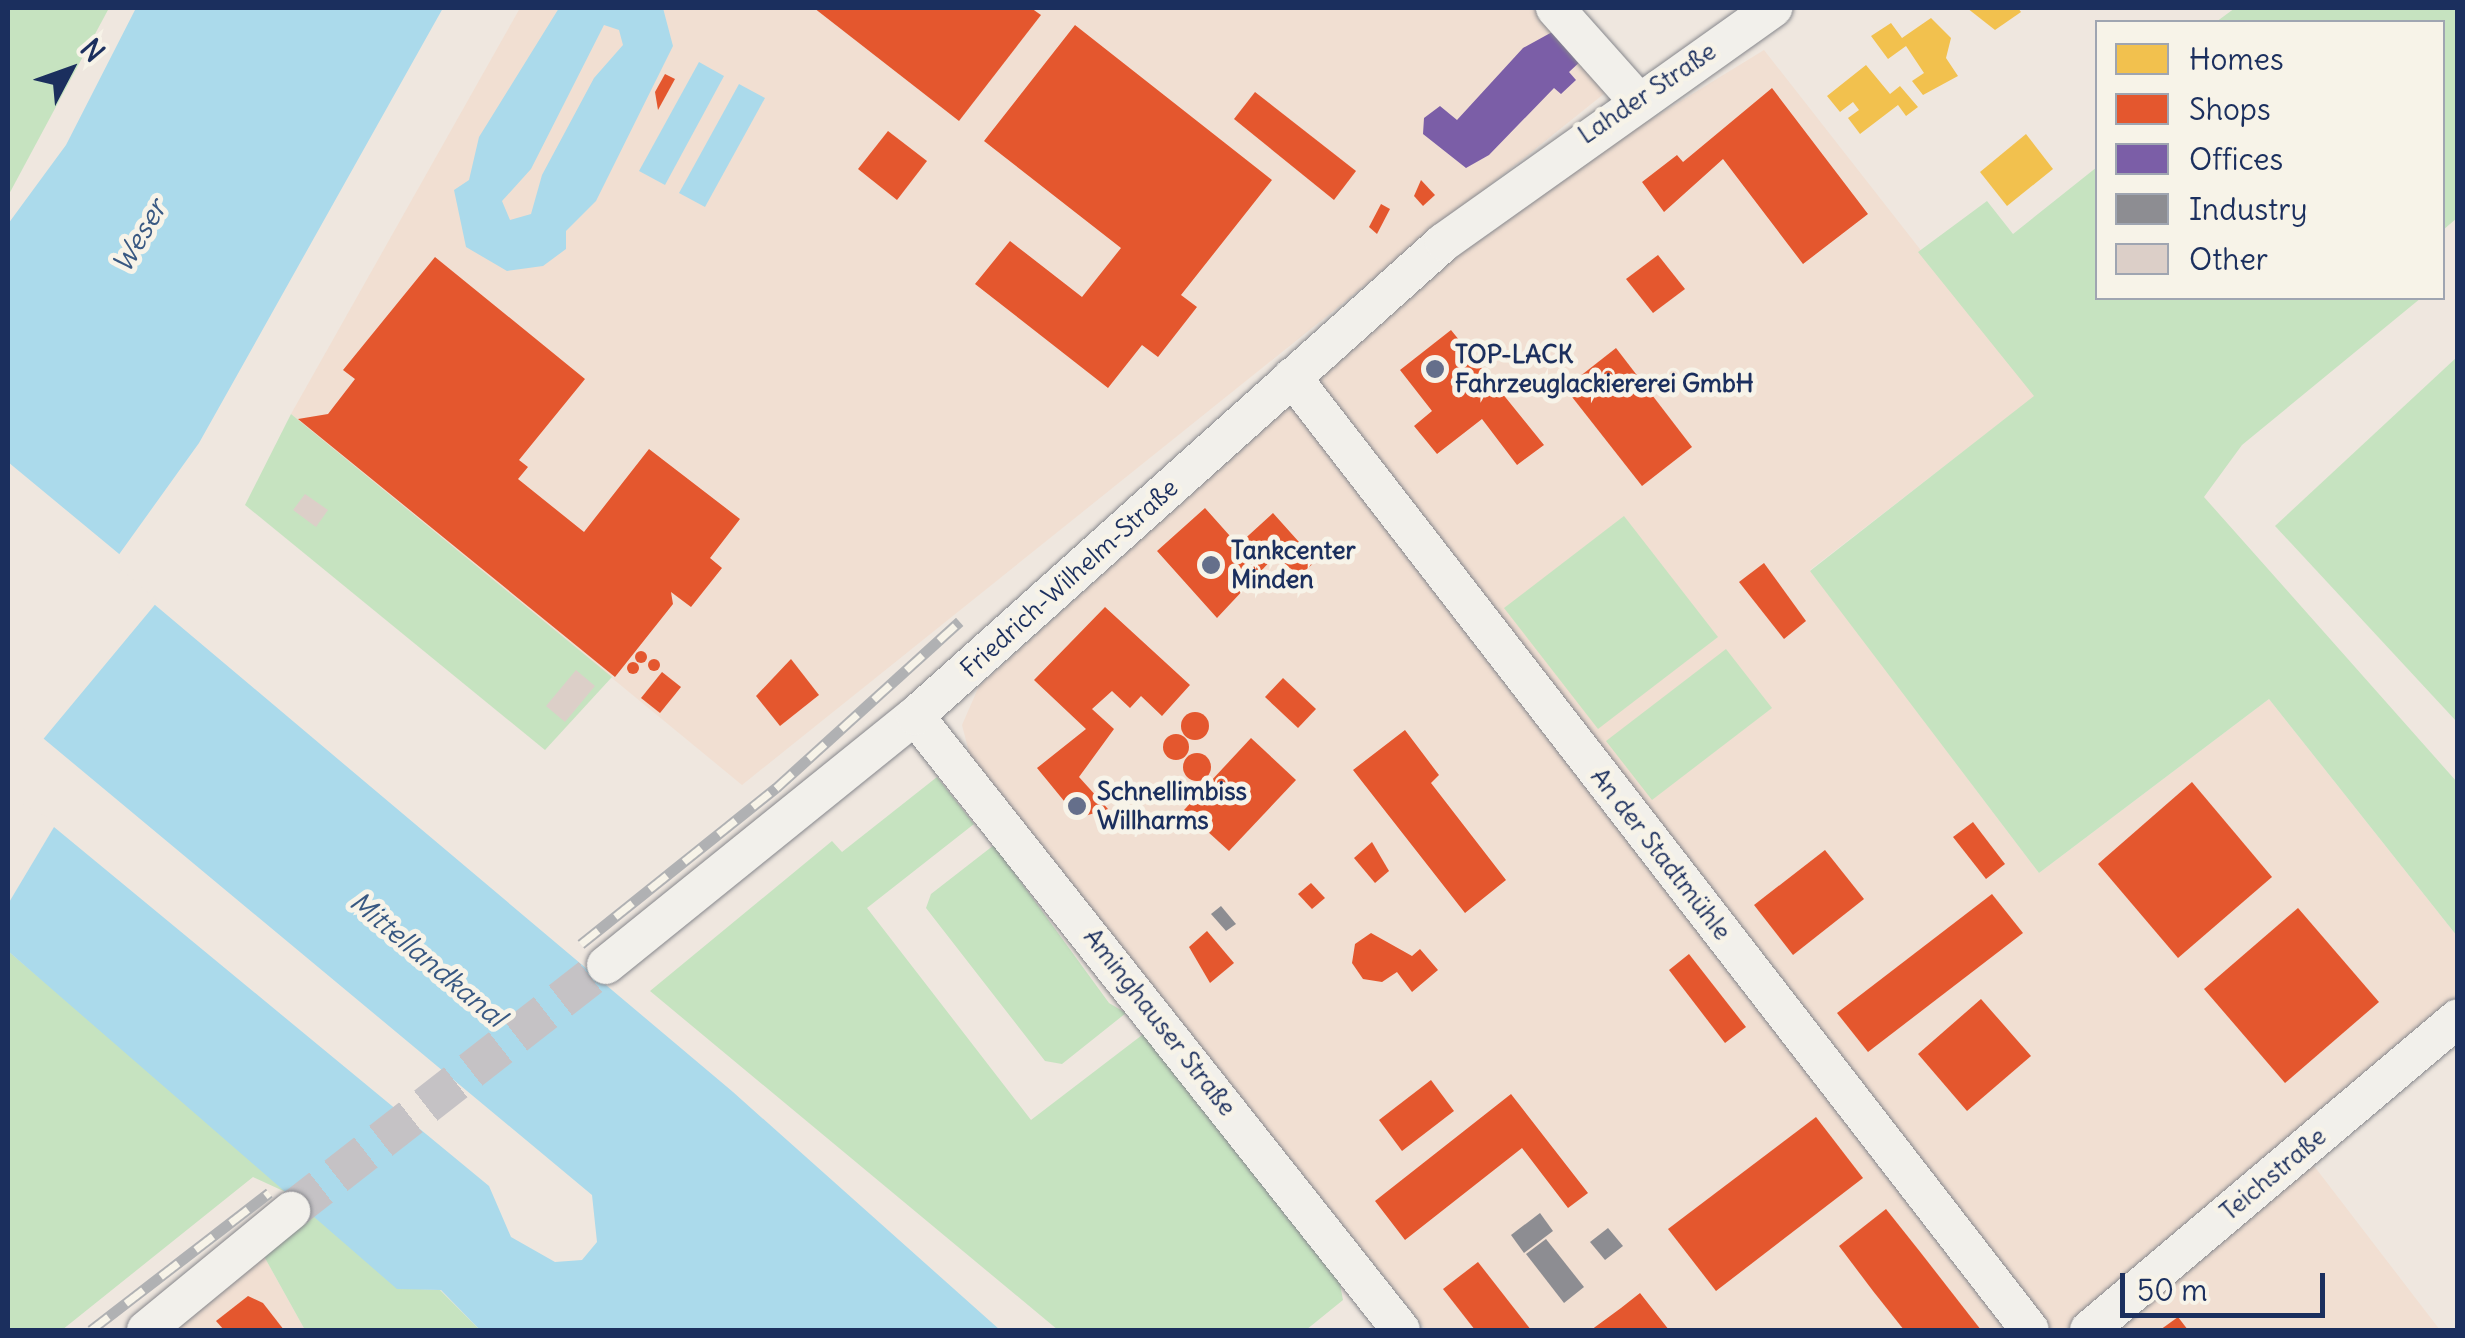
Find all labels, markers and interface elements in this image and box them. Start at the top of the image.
north arrow [20,20,120,120]
legend [2095,20,2445,300]
text: N [73,31,113,69]
street label: Lahder Straße [1572,36,1722,150]
text: Homes [2189,40,2284,78]
text: Shops [2189,90,2271,128]
text: Offices [2189,140,2283,178]
text: Industry [2189,190,2307,228]
water label: Weser [105,193,173,279]
text: Other [2189,240,2268,278]
place label: TOP-LACK Fahrzeuglackiererei GmbH [1455,340,1754,399]
marker: TOP-LACK Fahrzeuglackiererei GmbH [1424,358,1446,380]
street label: Friedrich-Wilhelm-Straße [954,472,1184,684]
place label: Tankcenter Minden [1231,536,1356,595]
marker: Tankcenter Minden [1200,554,1222,576]
street label: An der Stadtmühle [1585,762,1737,946]
place label: Schnellimbiss Willharms [1097,777,1247,836]
marker: Schnellimbiss Willharms [1066,795,1088,817]
water label: Mittellandkanal [344,884,512,1034]
street label: Aminghauser Straße [1078,922,1242,1122]
street label: Teichstraße [2214,1121,2332,1227]
scale bar [2125,1253,2330,1315]
text: 50 m [2137,1271,2207,1309]

